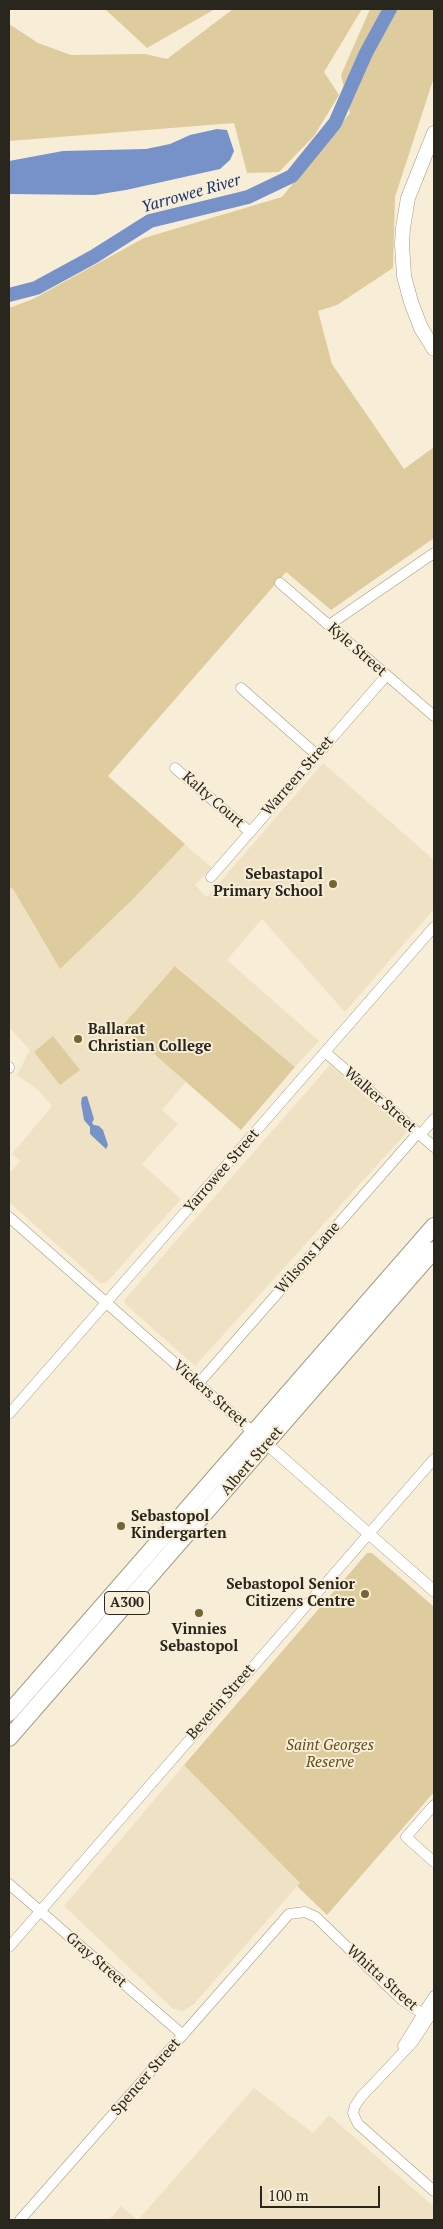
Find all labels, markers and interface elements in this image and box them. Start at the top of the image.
water label: Yarrowee River [139,171,243,217]
street label: Kyle Street [324,620,390,680]
street label: Warreen Street [258,732,338,820]
street label: Kalty Court [178,768,248,832]
place label: Sebastapol Primary School [213,866,323,901]
marker: Sebastapol Primary School [327,878,339,890]
place label: Ballarat Christian College [88,1021,212,1056]
marker: Ballarat Christian College [72,1033,84,1045]
street label: Walker Street [340,1064,420,1136]
street label: Yarrowee Street [181,1125,263,1217]
street label: Wilsons Lane [272,1218,344,1298]
street label: Vickers Street [169,1357,251,1431]
street label: Albert Street [217,1423,287,1499]
place label: Sebastopol Kindergarten [131,1508,227,1543]
marker: Sebastopol Kindergarten [115,1520,127,1532]
place label: Sebastopol Senior Citizens Centre [226,1576,355,1611]
marker: Sebastopol Senior Citizens Centre [359,1588,371,1600]
road number: A300 [104,1592,150,1615]
marker: Vinnies Sebastopol [193,1607,205,1619]
place label: Vinnies Sebastopol [160,1621,238,1656]
street label: Beverin Street [183,1661,259,1743]
park label: Saint Georges Reserve [286,1737,374,1772]
street label: Gray Street [62,1929,130,1991]
street label: Whitta Street [343,1941,421,2015]
street label: Spencer Street [107,2035,185,2119]
scale bar [263,2176,383,2208]
text: 100 m [268,2185,309,2205]

